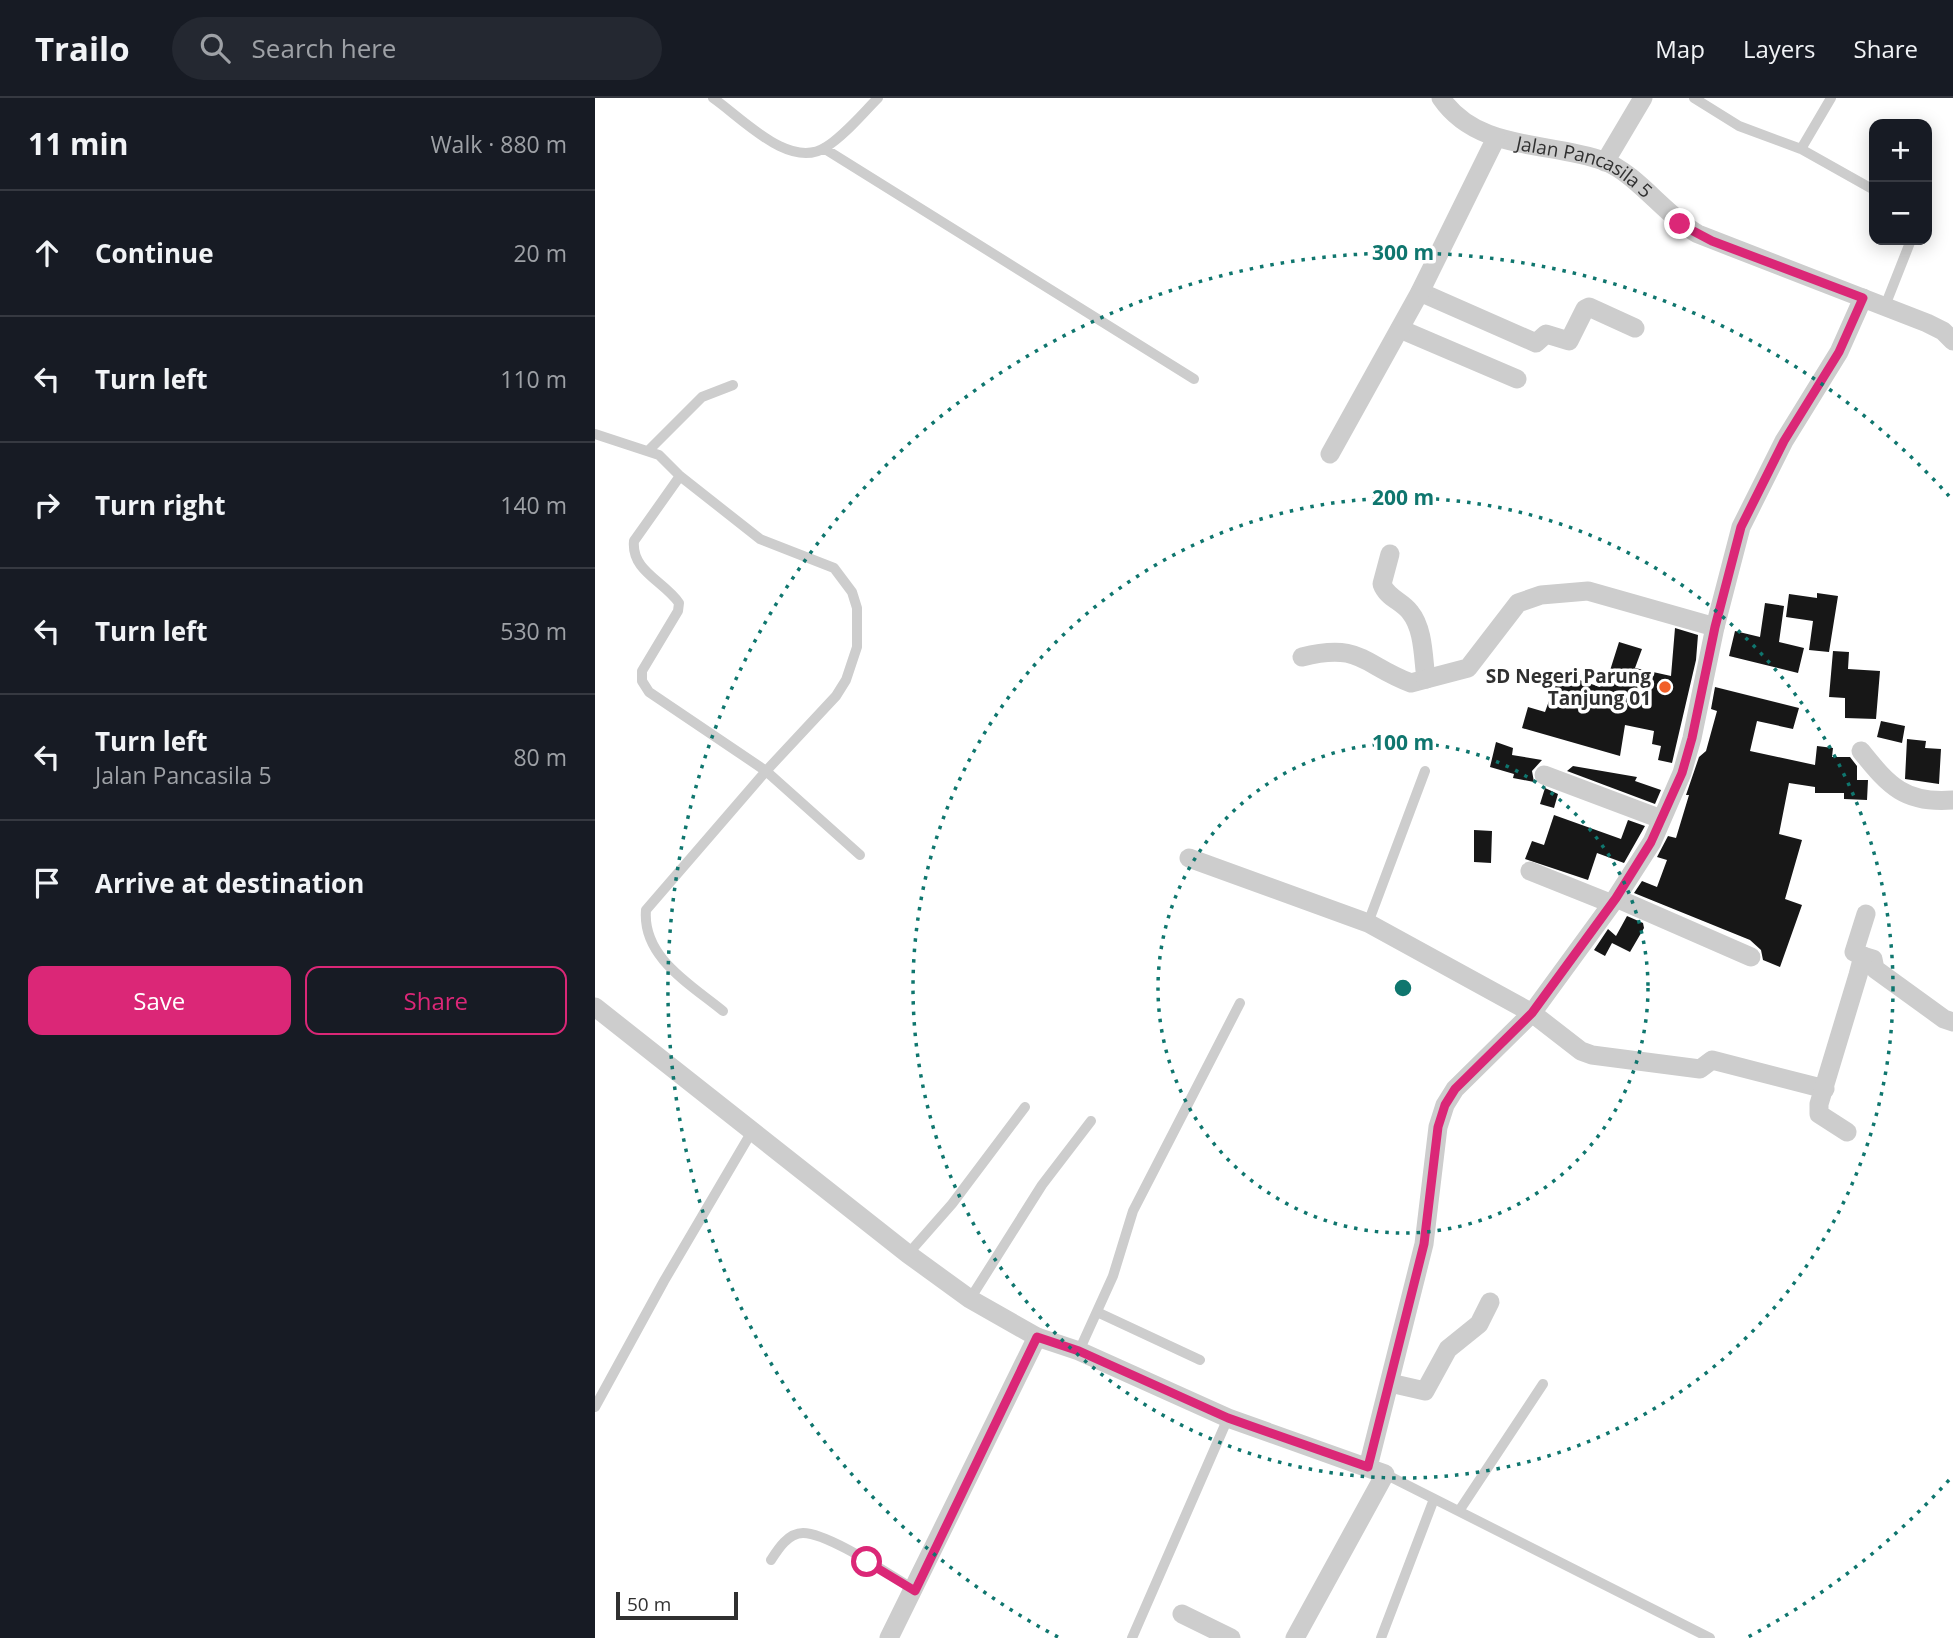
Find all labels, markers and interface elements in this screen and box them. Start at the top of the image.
search box [172,17,662,80]
text: Trailo [35,26,130,71]
icon: search [196,29,234,67]
text: Search here [252,30,396,66]
text: Map [1655,32,1705,65]
text: Layers [1743,32,1816,65]
text: Share [1854,32,1918,65]
map controls [1869,119,1932,245]
button: + [1869,119,1932,182]
text: 11 min [28,123,128,164]
text: Walk · 880 m [430,128,567,160]
street label: Jalan Pancasila 5 [1512,129,1658,203]
button: − [1869,182,1932,245]
route end [1664,208,1695,239]
icon: ahead [28,234,66,272]
text: Continue [95,235,214,271]
text: 20 m [513,237,567,269]
text: 300 m [1372,238,1434,266]
icon: left [28,360,66,398]
text: Turn left [95,361,207,397]
text: 110 m [500,363,567,395]
text: 200 m [1372,483,1434,511]
icon: right [28,486,66,524]
text: Turn right [95,487,226,523]
text: 140 m [500,489,567,521]
icon: left [28,612,66,650]
text: Turn left [95,613,207,649]
text: 530 m [500,615,567,647]
place label: SD Negeri Parung Tanjung 01 [1486,663,1651,711]
marker: SD Negeri Parung Tanjung 01 [1657,679,1673,695]
text: Turn left [95,723,207,759]
text: 100 m [1372,728,1434,756]
icon: left [28,738,66,776]
text: 80 m [513,741,567,773]
text: Jalan Pancasila 5 [95,759,272,791]
icon: arrive [28,864,66,902]
text: Arrive at destination [95,865,364,901]
button: Save [28,966,291,1035]
button: Share [305,966,567,1035]
centre of rings [1391,976,1415,1000]
route start [851,1546,882,1577]
scale bar [616,1589,739,1621]
text: 50 m [627,1591,671,1617]

